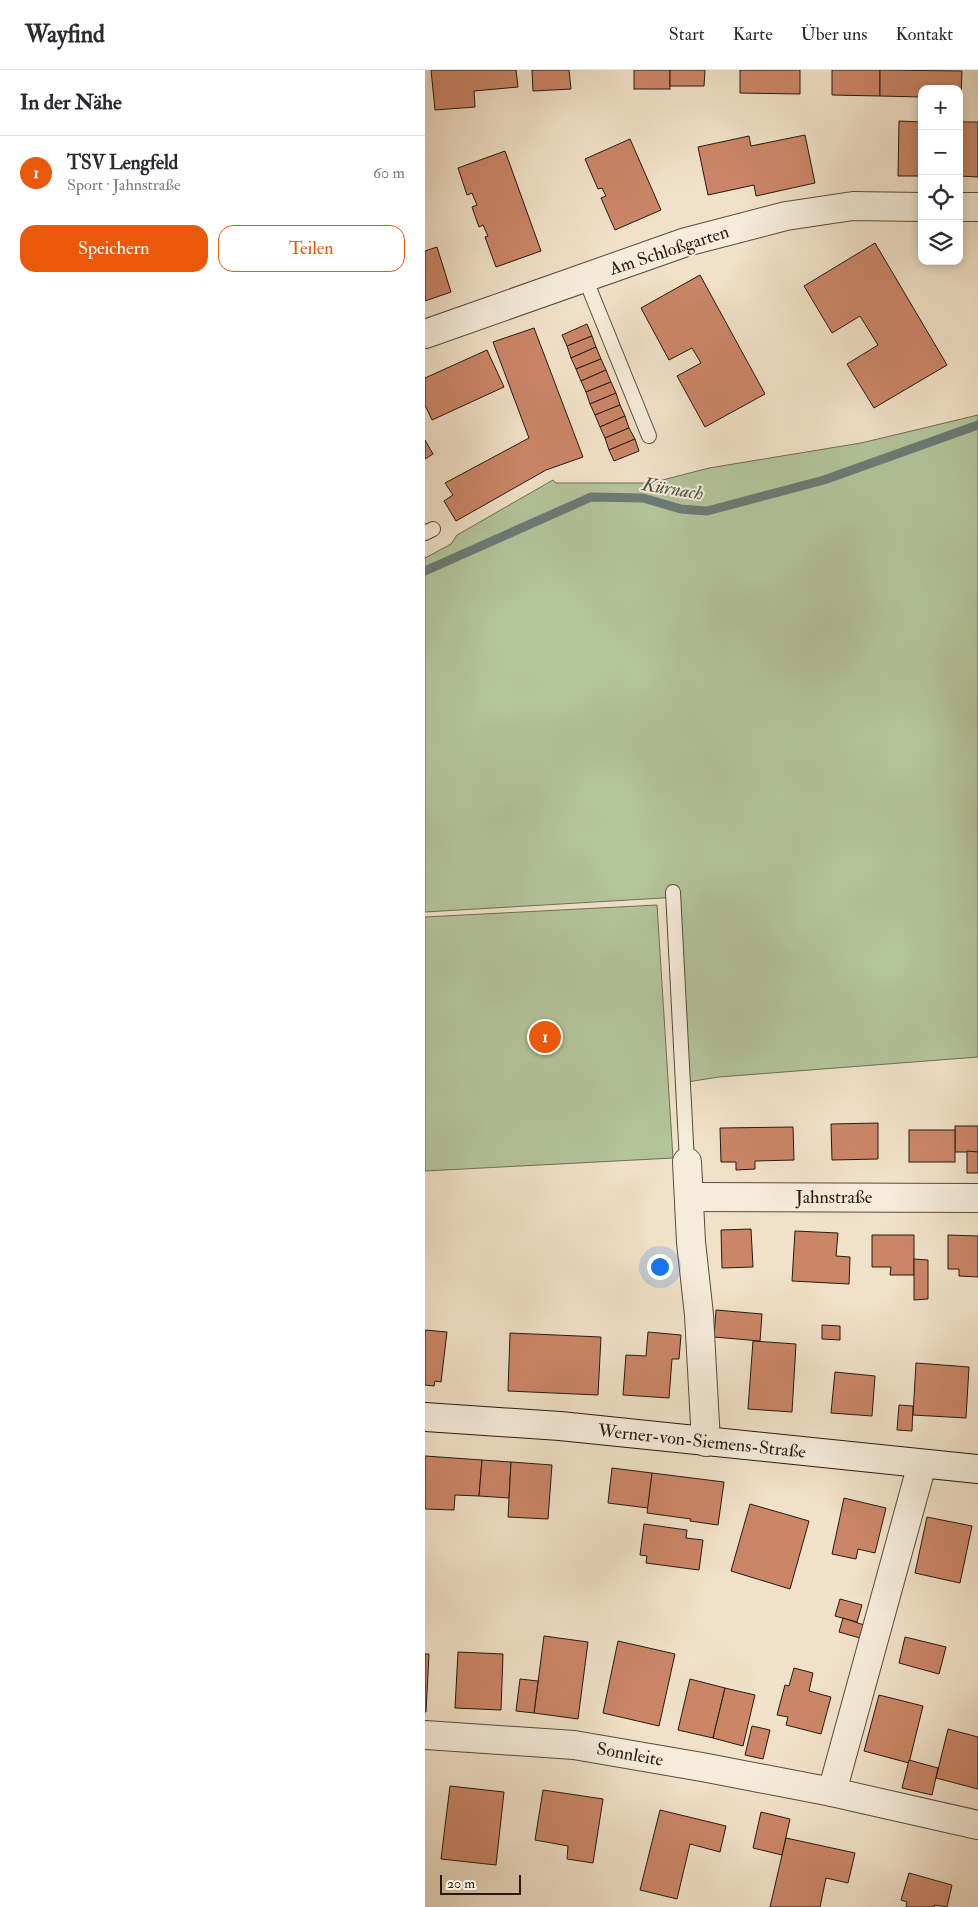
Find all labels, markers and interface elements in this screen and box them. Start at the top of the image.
text: Wayfind [25,19,105,50]
text: Start [669,23,705,46]
text: Karte [733,23,773,46]
text: Über uns [801,23,867,46]
text: Kontakt [895,23,953,46]
map controls [918,85,963,265]
button: + [918,85,963,130]
text: In der Nähe [20,89,122,116]
button: − [918,130,963,175]
text: TSV Lengfeld [67,151,178,175]
text: 1 [33,163,39,183]
text: 60 m [373,163,405,183]
text: Sport · Jahnstraße [67,175,181,195]
button: locate [918,175,963,220]
street label: Am Schloßgarten [606,220,732,281]
button: layers [918,220,963,265]
button: Speichern [20,225,208,272]
button: Teilen [218,225,405,272]
water label: Kürnach [639,472,705,506]
pin: 1 [529,1018,561,1056]
street label: Jahnstraße [795,1186,873,1209]
your location [647,1254,673,1280]
street label: Werner-von-Siemens-Straße [596,1419,808,1464]
street label: Sonnleite [595,1737,666,1772]
scale bar [440,1872,521,1895]
text: 20 m [447,1875,475,1892]

